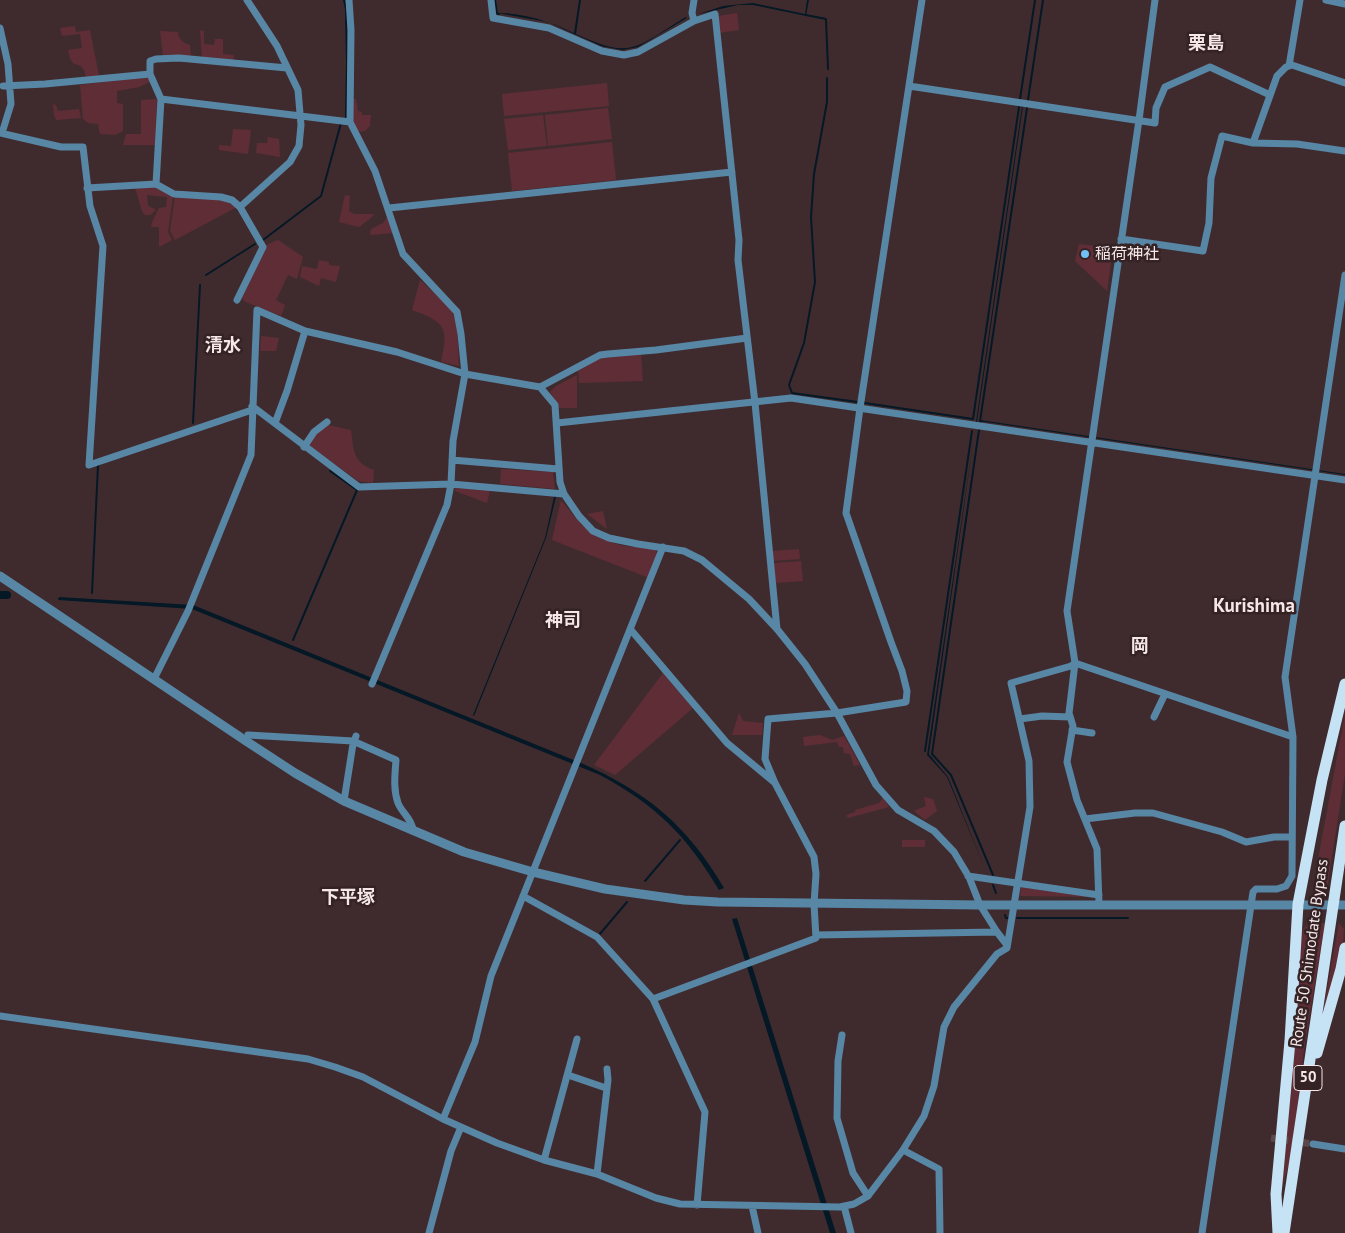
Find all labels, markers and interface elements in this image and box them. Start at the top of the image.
district label: 栗島 [1188,33,1224,55]
place label: 稲荷神社 [1095,244,1159,264]
marker: 稲荷神社 [1079,248,1091,260]
district label: 清水 [205,335,241,357]
district label: Kurishima [1213,596,1295,618]
district label: 神司 [545,610,581,632]
district label: 岡 [1131,636,1149,658]
street label: Route 50 Shimodate Bypass [1287,858,1333,1048]
district label: 下平塚 [321,887,375,909]
road number: 50 [1294,1066,1322,1090]

